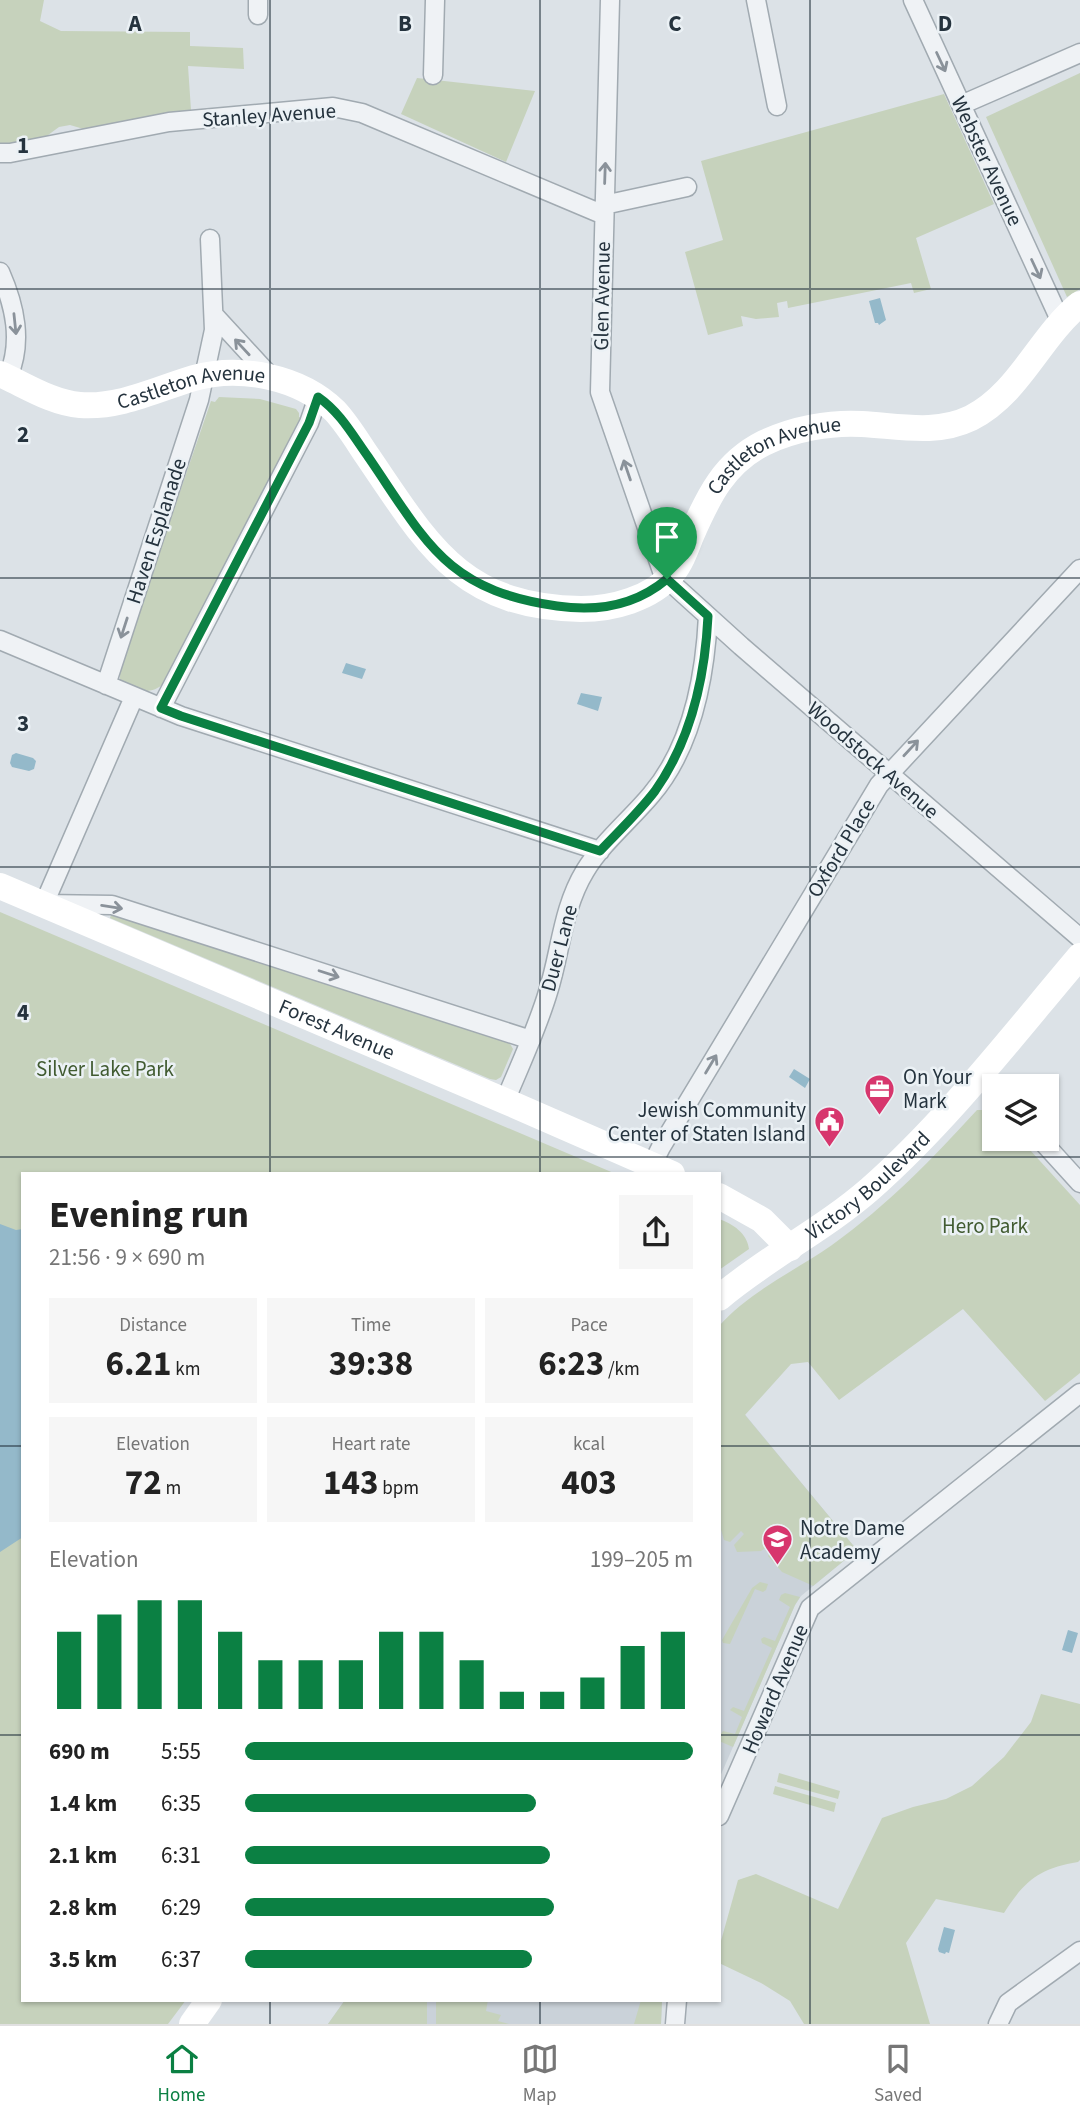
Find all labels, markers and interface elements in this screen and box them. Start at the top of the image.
text: A [127,7,142,40]
text: B [398,7,412,40]
text: C [668,7,682,40]
text: D [938,7,952,40]
one-way arrow [935,51,948,72]
street label: Webster Avenue [944,91,1030,231]
street label: Stanley Avenue [201,95,337,135]
text: 1 [17,129,29,162]
one-way arrow [598,162,611,185]
street label: Glen Avenue [586,241,618,351]
one-way arrow [1030,258,1043,279]
one-way arrow [9,312,22,335]
one-way arrow [234,339,251,356]
street label: Castleton Avenue [114,358,268,417]
street label: Castleton Avenue [700,409,842,501]
text: 2 [17,418,29,451]
street label: Haven Esplanade [118,454,194,608]
one-way arrow [620,459,632,481]
pin [637,507,697,579]
icon: arrive [648,518,686,556]
one-way arrow [117,616,130,638]
street label: Woodstock Avenue [800,694,946,826]
text: 3 [17,707,29,740]
one-way arrow [903,740,920,757]
street label: Oxford Place [800,793,882,903]
one-way arrow [100,901,123,914]
street label: Duer Lane [533,901,585,995]
one-way arrow [318,969,340,982]
street label: Forest Avenue [274,991,399,1067]
text: 4 [17,996,29,1029]
park label: Silver Lake Park [36,1054,175,1084]
one-way arrow [704,1054,718,1074]
place label: On Your Mark [903,1062,973,1116]
office icon: On Your Mark [863,1072,897,1116]
map controls [982,1074,1059,1151]
button: layers [982,1074,1059,1151]
place label: Jewish Community Center of Staten Island [608,1095,806,1149]
public building icon: Jewish Community Center of Staten Island [812,1105,846,1149]
street label: Victory Boulevard [800,1124,937,1247]
text: Evening run [49,1188,249,1242]
button: share [619,1195,693,1269]
park label: Hero Park [942,1211,1029,1241]
text: 21:56 · 9 × 690 m [49,1241,205,1274]
text: Distance [119,1312,187,1339]
text: Time [351,1312,391,1339]
text: Pace [570,1312,608,1339]
text: 6.21 [106,1339,171,1389]
text: 39:38 [329,1339,413,1389]
text: 6:23 [538,1339,604,1389]
text: km [171,1356,200,1383]
text: /km [604,1356,640,1383]
text: Elevation [116,1431,190,1458]
text: Heart rate [332,1431,411,1458]
text: kcal [573,1431,605,1458]
text: 72 [125,1458,162,1508]
text: 143 [323,1458,378,1508]
text: 403 [561,1458,617,1508]
text: m [162,1475,181,1502]
text: bpm [378,1475,419,1502]
place label: Notre Dame Academy [800,1513,905,1567]
school or university icon: Notre Dame Academy [760,1523,794,1567]
text: Elevation [49,1543,139,1576]
text: 199–205 m [590,1543,693,1576]
street label: Howard Avenue [734,1620,816,1758]
text: 690 m [49,1735,110,1768]
text: 5:55 [161,1735,201,1768]
text: 1.4 km [49,1787,117,1820]
text: 6:35 [161,1787,201,1820]
text: 2.1 km [49,1839,117,1872]
text: 6:31 [161,1839,201,1872]
text: 2.8 km [49,1891,117,1924]
text: 6:29 [161,1891,201,1924]
text: 3.5 km [49,1943,117,1976]
text: 6:37 [161,1943,201,1976]
tab: Home [158,2040,205,2109]
tab: Map [521,2040,559,2109]
tab: Saved [874,2040,922,2109]

